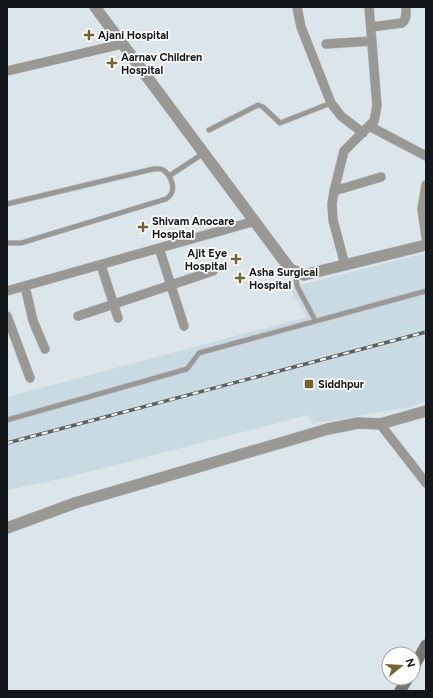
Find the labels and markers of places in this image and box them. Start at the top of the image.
marker: Ajani Hospital [83,29,95,41]
place label: Ajani Hospital [98,29,169,42]
place label: Aarnav Children Hospital [121,51,202,77]
marker: Aarnav Children Hospital [106,57,118,69]
place label: Shivam Anocare Hospital [152,215,234,241]
marker: Shivam Anocare Hospital [137,221,149,233]
place label: Ajit Eye Hospital [185,247,227,273]
marker: Ajit Eye Hospital [230,253,242,265]
place label: Asha Surgical Hospital [249,266,318,292]
marker: Asha Surgical Hospital [234,272,246,284]
marker: Siddhpur [303,378,315,390]
place label: Siddhpur [318,378,365,391]

